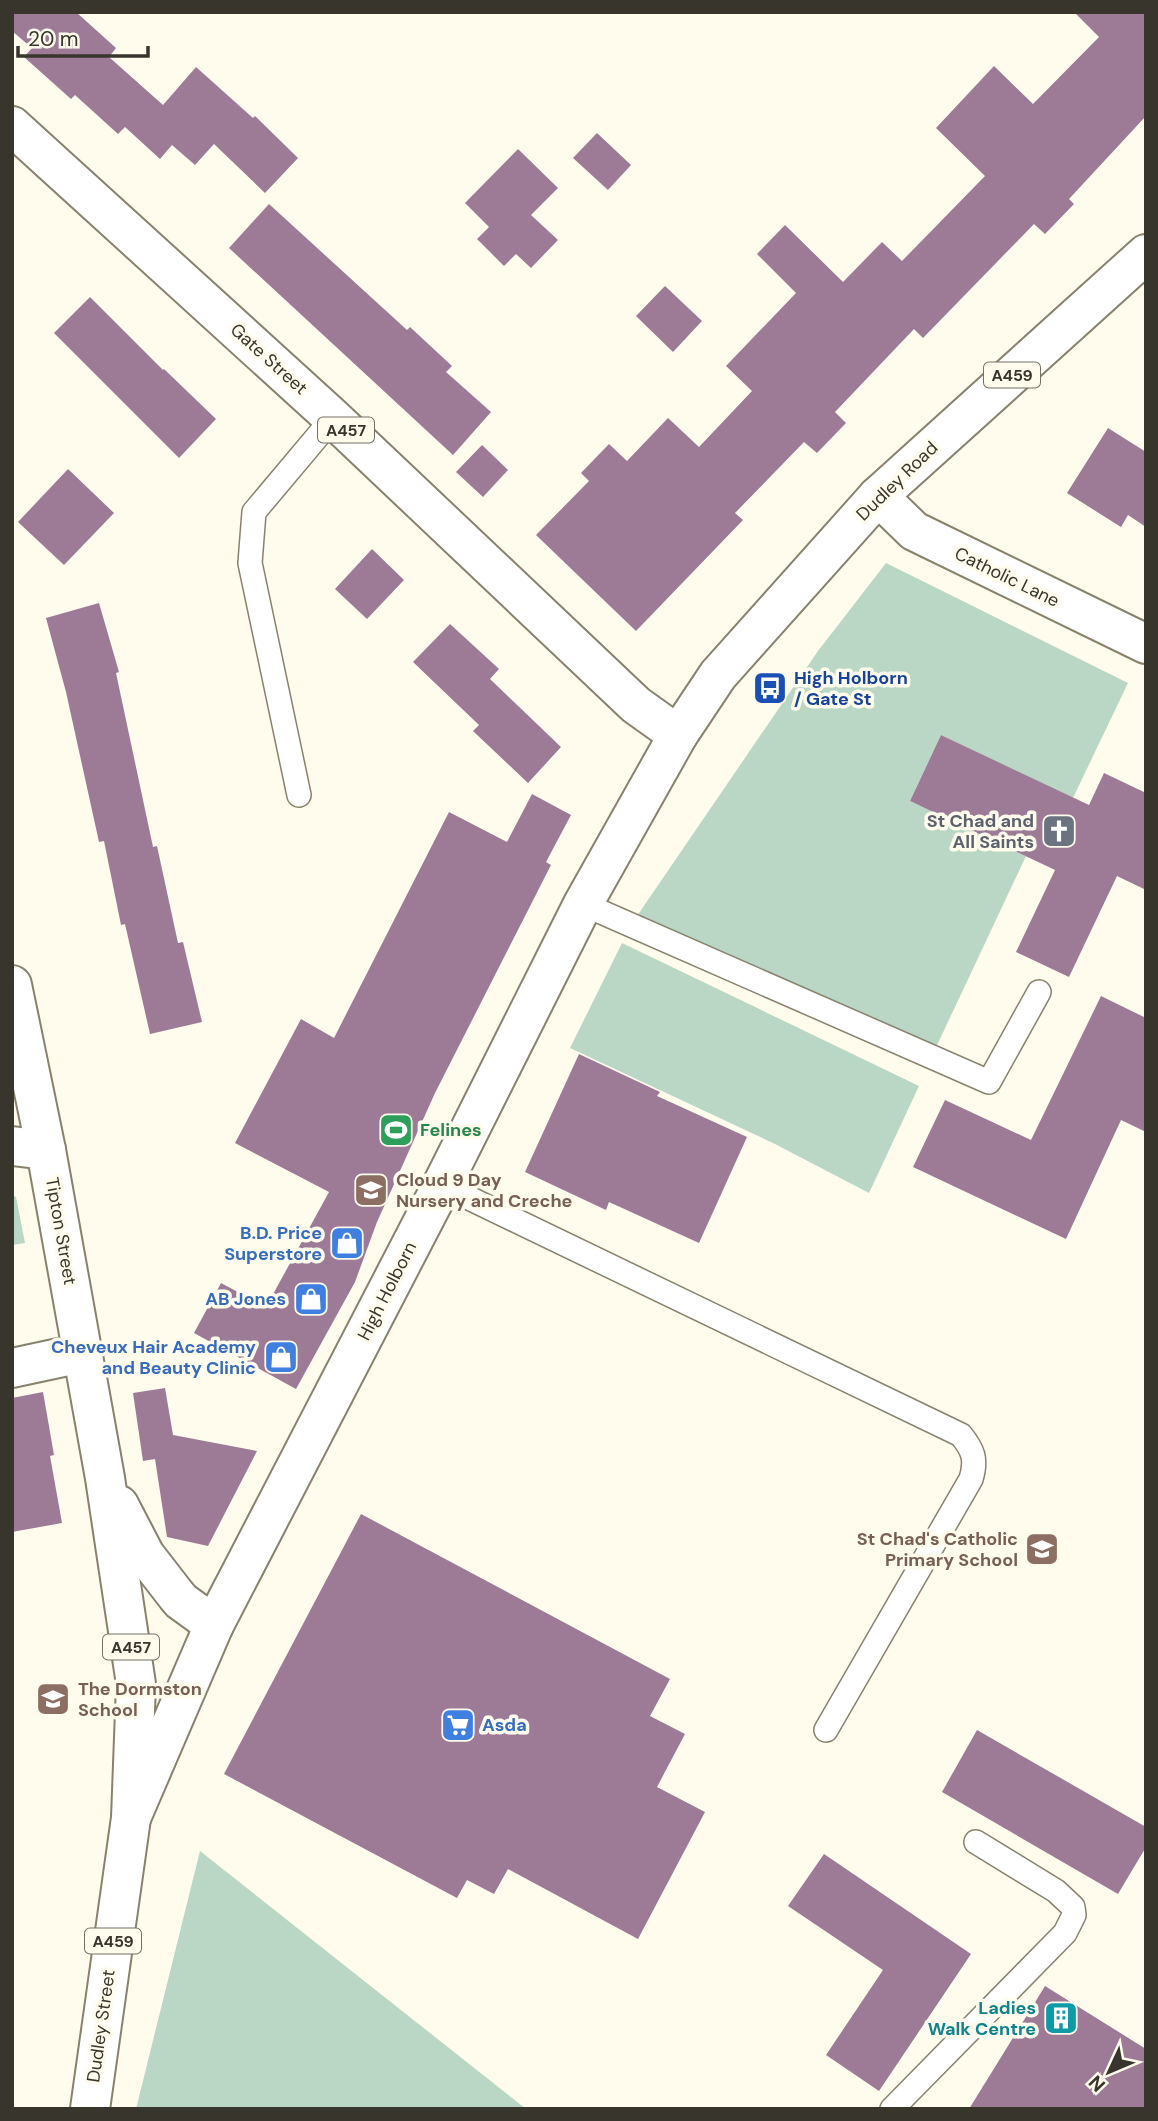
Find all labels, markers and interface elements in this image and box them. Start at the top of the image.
scale bar [18,14,147,58]
text: 20 m [28,25,79,53]
street label: Gate Street [225,318,313,400]
road number: A459 [984,362,1040,388]
road number: A457 [318,418,374,442]
street label: Dudley Road [851,436,943,526]
street label: Catholic Lane [951,541,1063,613]
place label: High Holborn / Gate St [794,666,908,711]
bus stop icon: High Holborn / Gate St [751,669,789,707]
place label: St Chad and All Saints [927,809,1034,854]
church icon: St Chad and All Saints [1040,812,1078,850]
sports icon: Felines [377,1111,415,1149]
place label: Felines [420,1118,482,1142]
place label: Cloud 9 Day Nursery and Creche [396,1168,573,1213]
school or university icon: Cloud 9 Day Nursery and Creche [352,1171,390,1209]
street label: Tipton Street [40,1175,82,1287]
place label: B.D. Price Superstore [224,1221,322,1266]
shop icon: B.D. Price Superstore [328,1224,366,1262]
street label: High Holborn [352,1238,422,1344]
shop icon: AB Jones [292,1280,330,1318]
place label: AB Jones [205,1287,286,1311]
place label: Cheveux Hair Academy and Beauty Clinic [51,1335,256,1380]
shop icon: Cheveux Hair Academy and Beauty Clinic [262,1338,300,1376]
place label: St Chad's Catholic Primary School [857,1527,1018,1572]
school or university icon: St Chad's Catholic Primary School [1023,1530,1061,1568]
road number: A457 [103,1634,159,1660]
place label: The Dormston School [78,1677,202,1722]
school or university icon: The Dormston School [34,1680,72,1718]
supermarket icon: Asda [439,1706,477,1744]
place label: Asda [482,1713,527,1737]
road number: A459 [85,1928,141,1954]
street label: Dudley Street [81,1968,121,2084]
place label: Ladies Walk Centre [928,1996,1036,2041]
building icon: Ladies Walk Centre [1042,1999,1080,2037]
north arrow [1074,2037,1144,2107]
text: N [1083,2070,1111,2097]

